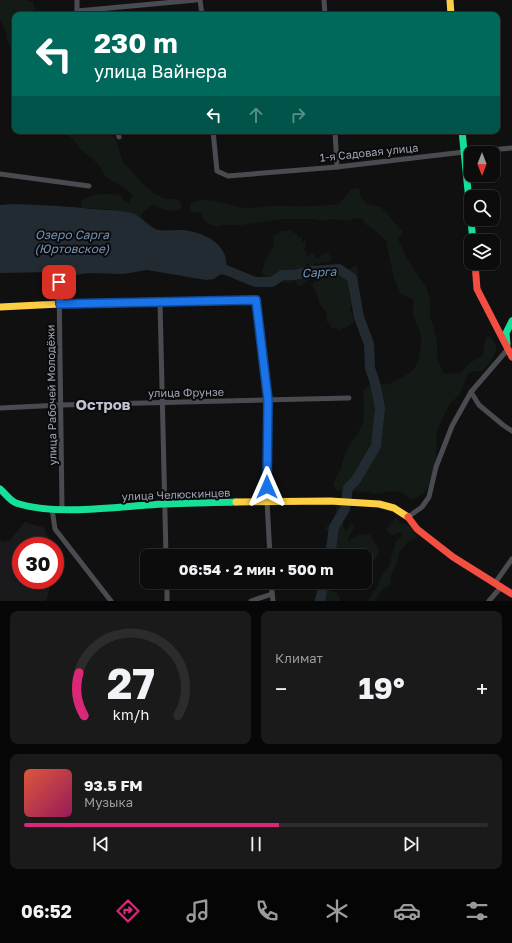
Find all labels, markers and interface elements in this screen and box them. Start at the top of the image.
text: 230 m [94,26,178,59]
icon: left [28,28,80,80]
text: улица Вайнера [94,60,227,82]
icon: left [203,104,225,126]
icon: ahead [245,104,267,126]
icon: right [287,104,309,126]
street label: 1-я Садовая улица [319,140,419,164]
north arrow [464,146,500,182]
map controls [464,146,500,270]
button: search [464,190,500,226]
water label: Озеро Сарга (Юртовское) [35,227,110,256]
button: layers [464,234,500,270]
water label: Сарга [301,264,338,280]
pin [42,265,76,299]
icon: arrive [48,271,70,293]
street label: улица Рабочей Молодёжи [43,325,59,465]
street label: улица Фрунзе [148,385,224,399]
district label: Остров [76,395,131,413]
position arrow [246,466,288,508]
street label: улица Челюскинцев [121,486,231,502]
speed limit sign: 30 [12,537,64,589]
text: 06:54 · 2 мин · 500 m [179,560,333,578]
text: Климат [275,650,323,666]
text: 27 [106,657,155,707]
text: 19° [358,670,405,706]
text: − [275,675,287,702]
text: + [476,675,488,702]
text: km/h [112,705,149,722]
text: 93.5 FM [84,776,143,794]
text: Музыка [84,794,133,810]
icon: previous [90,833,112,855]
icon: pause [245,833,267,855]
icon: next [400,833,422,855]
icon: directions [114,897,142,925]
icon: music [184,897,212,925]
icon: phone [253,897,281,925]
icon: climate [323,897,351,925]
icon: car [393,897,421,925]
icon: filters [463,897,491,925]
text: 06:52 [21,900,72,922]

